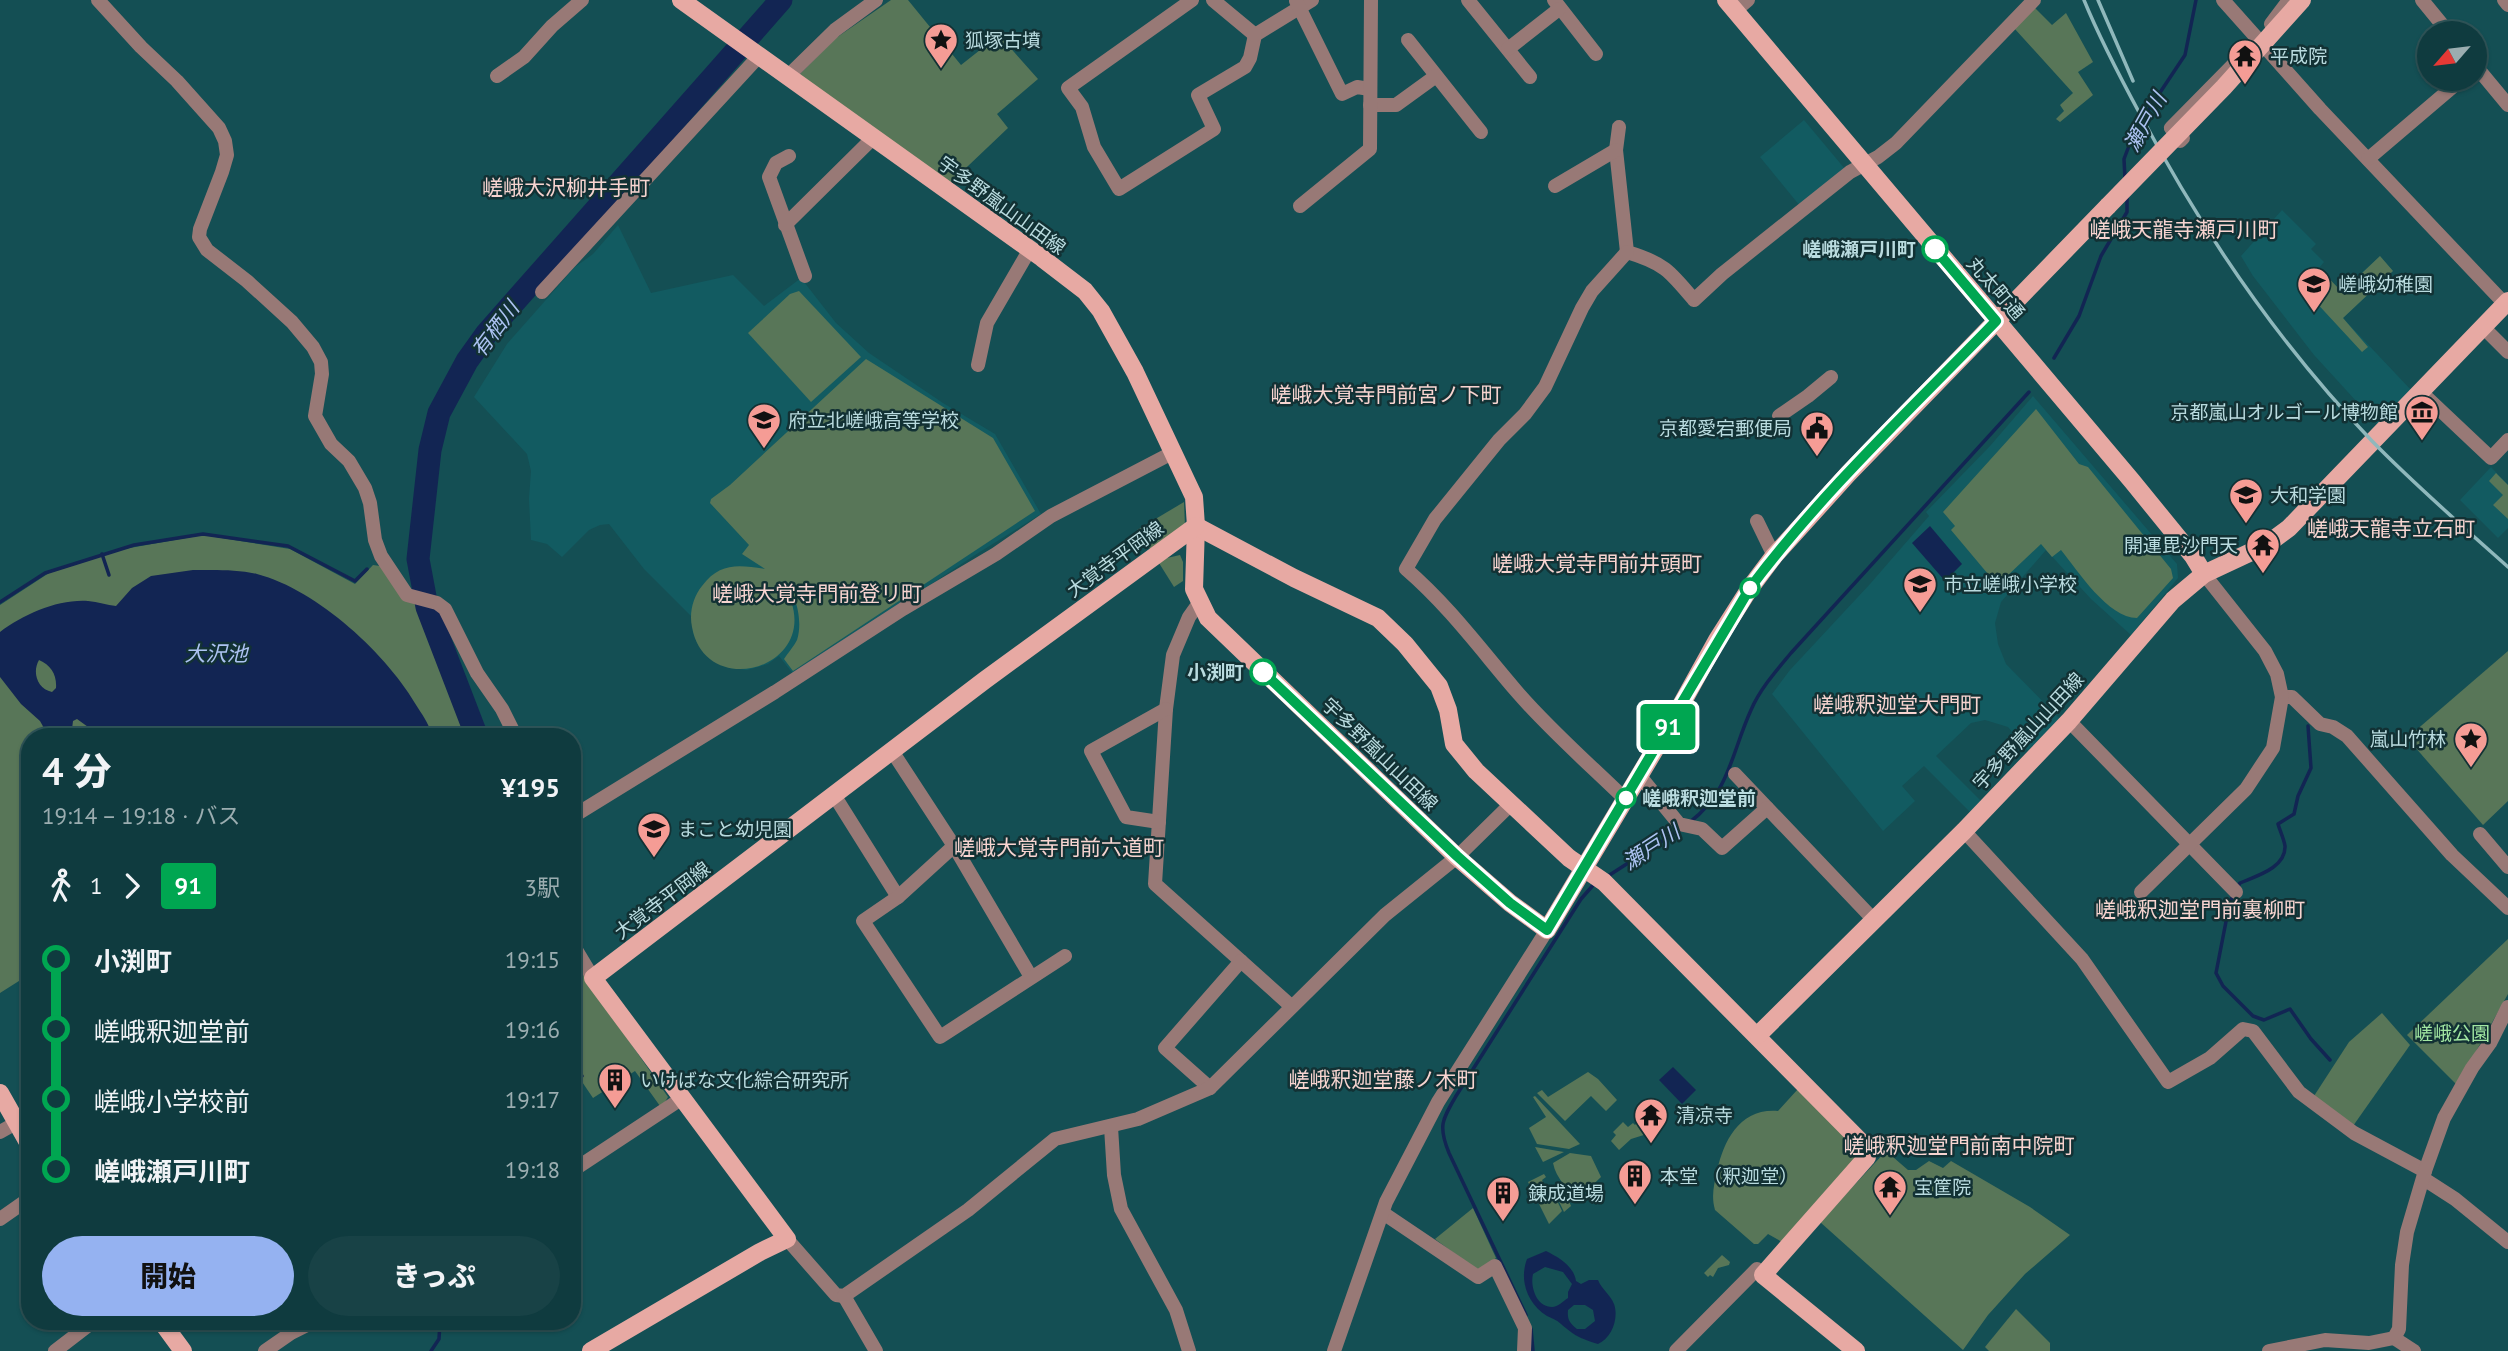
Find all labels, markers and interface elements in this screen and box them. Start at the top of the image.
place icon: 狐塚古墳 [922,21,960,70]
north arrow [2417,21,2487,91]
map controls [2417,21,2487,91]
place label: 狐塚古墳 [965,28,1041,52]
temple icon: 平成院 [2226,37,2264,86]
place label: 平成院 [2270,44,2327,68]
water label: 瀬戸川 [2118,86,2173,156]
street label: 宇多野嵐山山田線 [933,151,1071,259]
district label: 嵯峨大沢柳井手町 [482,174,650,201]
district label: 嵯峨天龍寺瀬戸川町 [2090,216,2279,243]
marker: 嵯峨瀬戸川町 [1922,236,1948,262]
place label: 嵯峨瀬戸川町 [1802,237,1916,261]
street label: 丸太町通 [1962,251,2030,325]
school or university icon: 嵯峨幼稚園 [2295,265,2333,314]
place label: 嵯峨幼稚園 [2338,272,2433,296]
water label: 有栖川 [465,294,526,362]
district label: 嵯峨大覚寺門前宮ノ下町 [1271,381,1502,408]
museum icon: 京都嵐山オルゴール博物館 [2403,393,2441,442]
place label: 京都嵐山オルゴール博物館 [2170,400,2398,424]
school or university icon: 府立北嵯峨高等学校 [745,401,783,450]
place label: 府立北嵯峨高等学校 [788,408,959,432]
public building icon: 京都愛宕郵便局 [1798,409,1836,458]
place label: 京都愛宕郵便局 [1659,416,1792,440]
school or university icon: 大和学園 [2227,476,2265,525]
place label: 大和学園 [2270,483,2346,507]
district label: 嵯峨天龍寺立石町 [2307,515,2475,542]
street label: 大覚寺平岡線 [1062,516,1168,602]
temple icon: 開運毘沙門天 [2244,526,2282,575]
place label: 開運毘沙門天 [2124,533,2238,557]
district label: 嵯峨大覚寺門前井頭町 [1492,550,1702,577]
school or university icon: 市立嵯峨小学校 [1901,565,1939,614]
place label: 市立嵯峨小学校 [1944,572,2077,596]
unlabelled marker [1740,578,1760,598]
district label: 嵯峨大覚寺門前登リ町 [712,580,922,607]
water label: 大沢池 [185,640,249,667]
marker: 小渕町 [1250,659,1276,685]
place label: 小渕町 [1187,660,1244,684]
street label: 宇多野嵐山山田線 [1967,667,2089,795]
district label: 嵯峨釈迦堂大門町 [1813,691,1981,718]
street label: 宇多野嵐山山田線 [1317,693,1443,815]
line badge: 91 [1636,704,1700,750]
text: 91 [1654,711,1682,742]
place icon: 嵐山竹林 [2452,720,2490,769]
place label: 嵐山竹林 [2370,727,2446,751]
text: 4 分 [42,746,111,795]
text: ¥195 [501,771,560,804]
place label: 嵯峨釈迦堂前 [1642,786,1756,810]
marker: 嵯峨釈迦堂前 [1616,788,1636,808]
text: 19:14 – 19:18 · バス [42,801,241,830]
school or university icon: まこと幼児園 [635,810,673,859]
place label: まこと幼児園 [678,817,792,841]
water label: 瀬戸川 [1617,817,1686,875]
district label: 嵯峨大覚寺門前六道町 [954,834,1164,861]
street label: 大覚寺平岡線 [609,856,715,944]
icon: walk [42,867,80,905]
icon: forward [113,867,151,905]
text: 91 [175,870,202,901]
text: 1 [90,871,103,900]
text: 3駅 [524,873,560,902]
district label: 嵯峨釈迦堂門前裏柳町 [2095,896,2305,923]
text: 小渕町 [94,945,172,978]
text: 19:15 [505,945,560,974]
text: 嵯峨釈迦堂前 [94,1015,250,1048]
text: 19:16 [505,1015,560,1044]
park label: 嵯峨公園 [2414,1021,2490,1045]
building icon: いけばな文化綜合研究所 [596,1061,634,1110]
district label: 嵯峨釈迦堂藤ノ木町 [1289,1066,1478,1093]
place label: いけばな文化綜合研究所 [640,1068,849,1092]
text: 嵯峨小学校前 [94,1085,250,1118]
text: 19:17 [505,1085,560,1114]
temple icon: 清凉寺 [1632,1096,1670,1145]
place label: 清凉寺 [1676,1103,1733,1127]
district label: 嵯峨釈迦堂門前南中院町 [1844,1132,2075,1159]
text: 嵯峨瀬戸川町 [94,1155,250,1188]
text: 19:18 [505,1155,560,1184]
building icon: 本堂 （釈迦堂） [1616,1157,1654,1206]
place label: 本堂 （釈迦堂） [1660,1164,1798,1188]
temple icon: 宝筐院 [1871,1168,1909,1217]
building icon: 錬成道場 [1484,1174,1522,1223]
place label: 宝筐院 [1914,1175,1971,1199]
place label: 錬成道場 [1528,1181,1604,1205]
button: 開始 [42,1236,294,1316]
button: きっぷ [308,1236,560,1316]

